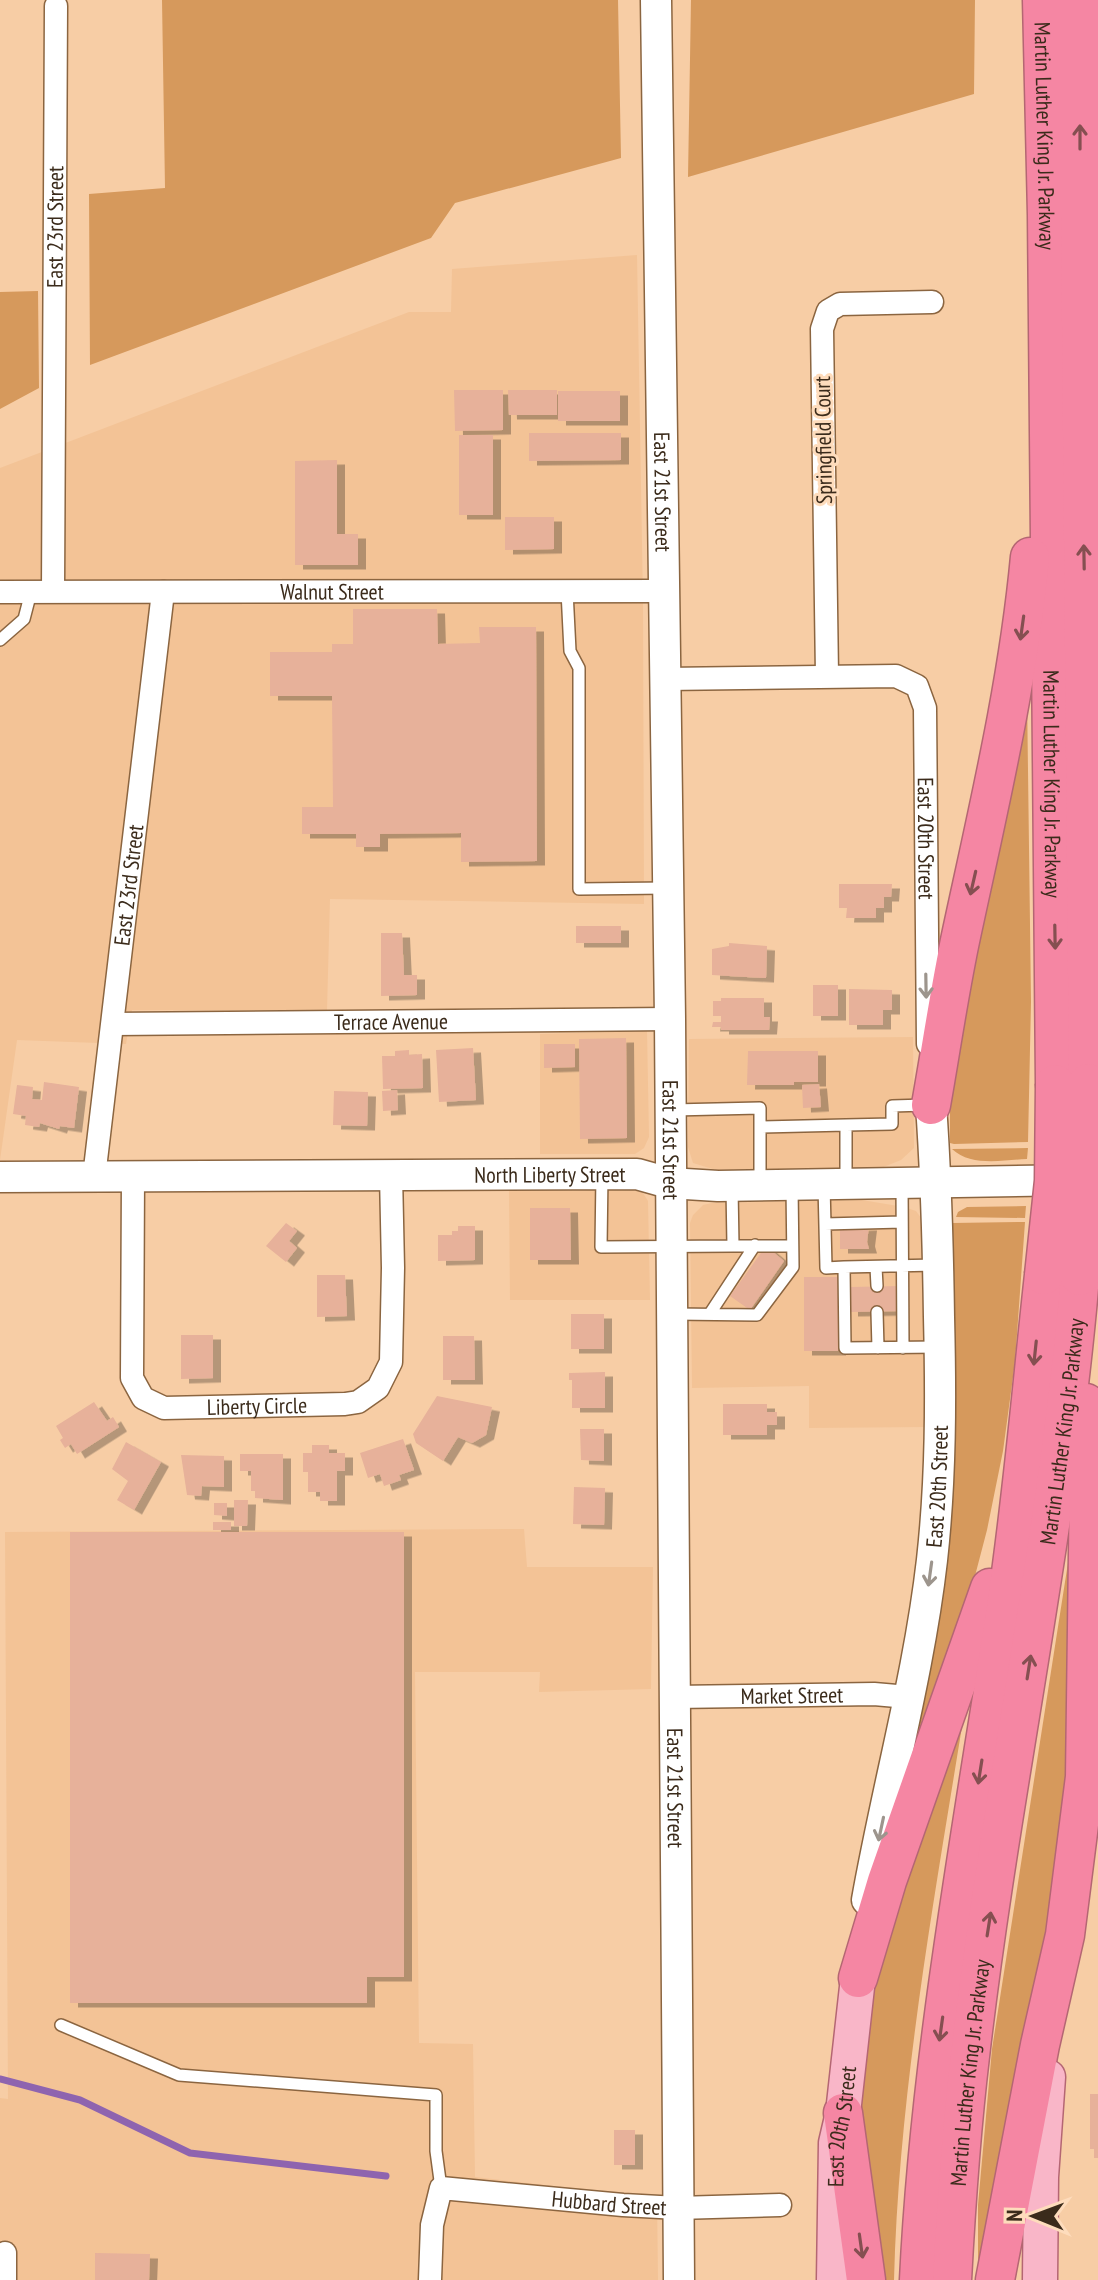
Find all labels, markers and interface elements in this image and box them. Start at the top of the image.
street label: Martin Luther King Jr. Parkway [1029,22,1061,251]
one-way arrow [1072,124,1088,151]
street label: East 23rd Street [41,166,69,288]
street label: Springfield Court [808,376,838,504]
street label: East 21st Street [648,432,678,552]
one-way arrow [1076,544,1092,571]
street label: Walnut Street [280,577,384,606]
one-way arrow [1014,615,1029,640]
street label: Martin Luther King Jr. Parkway [1037,670,1067,899]
street label: East 20th Street [912,777,941,900]
street label: East 23rd Street [107,823,149,947]
one-way arrow [965,870,980,895]
one-way arrow [1048,923,1063,950]
one-way arrow [918,972,934,999]
street label: Terrace Avenue [334,1007,448,1036]
street label: East 21st Street [656,1080,685,1200]
street label: North Liberty Street [474,1160,626,1189]
street label: Martin Luther King Jr. Parkway [1033,1316,1090,1547]
one-way arrow [1028,1339,1043,1366]
street label: Liberty Circle [206,1391,307,1421]
street label: East 20th Street [919,1425,954,1549]
one-way arrow [922,1561,937,1586]
one-way arrow [1022,1655,1037,1680]
street label: Market Street [740,1680,843,1710]
street label: East 21st Street [661,1728,690,1848]
one-way arrow [972,1759,987,1784]
one-way arrow [872,1816,887,1842]
one-way arrow [982,1912,997,1937]
street label: Martin Luther King Jr. Parkway [944,1957,996,2187]
one-way arrow [933,2016,948,2041]
street label: East 20th Street [821,2064,862,2187]
north arrow [994,2176,1074,2256]
street label: Hubbard Street [551,2184,667,2221]
text: N [1000,2209,1028,2222]
one-way arrow [854,2233,869,2258]

